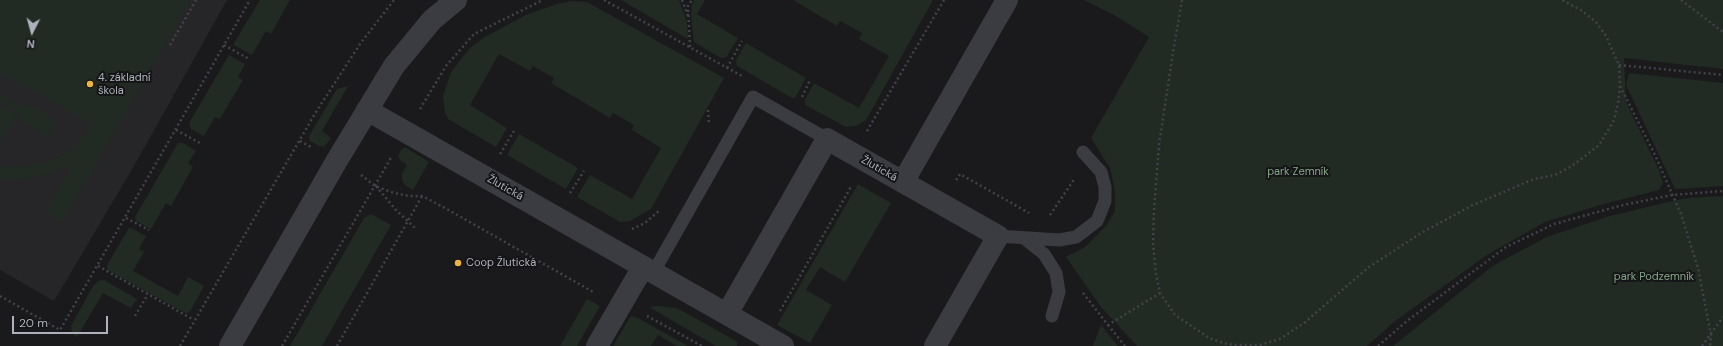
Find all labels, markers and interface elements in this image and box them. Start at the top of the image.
north arrow [12,12,52,52]
text: N [26,37,35,51]
place label: 4. základní škola [98,71,150,97]
marker: 4. základní škola [85,79,95,89]
street label: Žlutická [859,153,899,185]
park label: park Zemník [1267,165,1329,179]
street label: Žlutická [485,172,525,204]
place label: Coop Žlutická [466,256,536,270]
marker: Coop Žlutická [453,258,463,268]
park label: park Podzemník [1614,270,1694,284]
scale bar [14,308,110,334]
text: 20 m [19,315,48,331]

